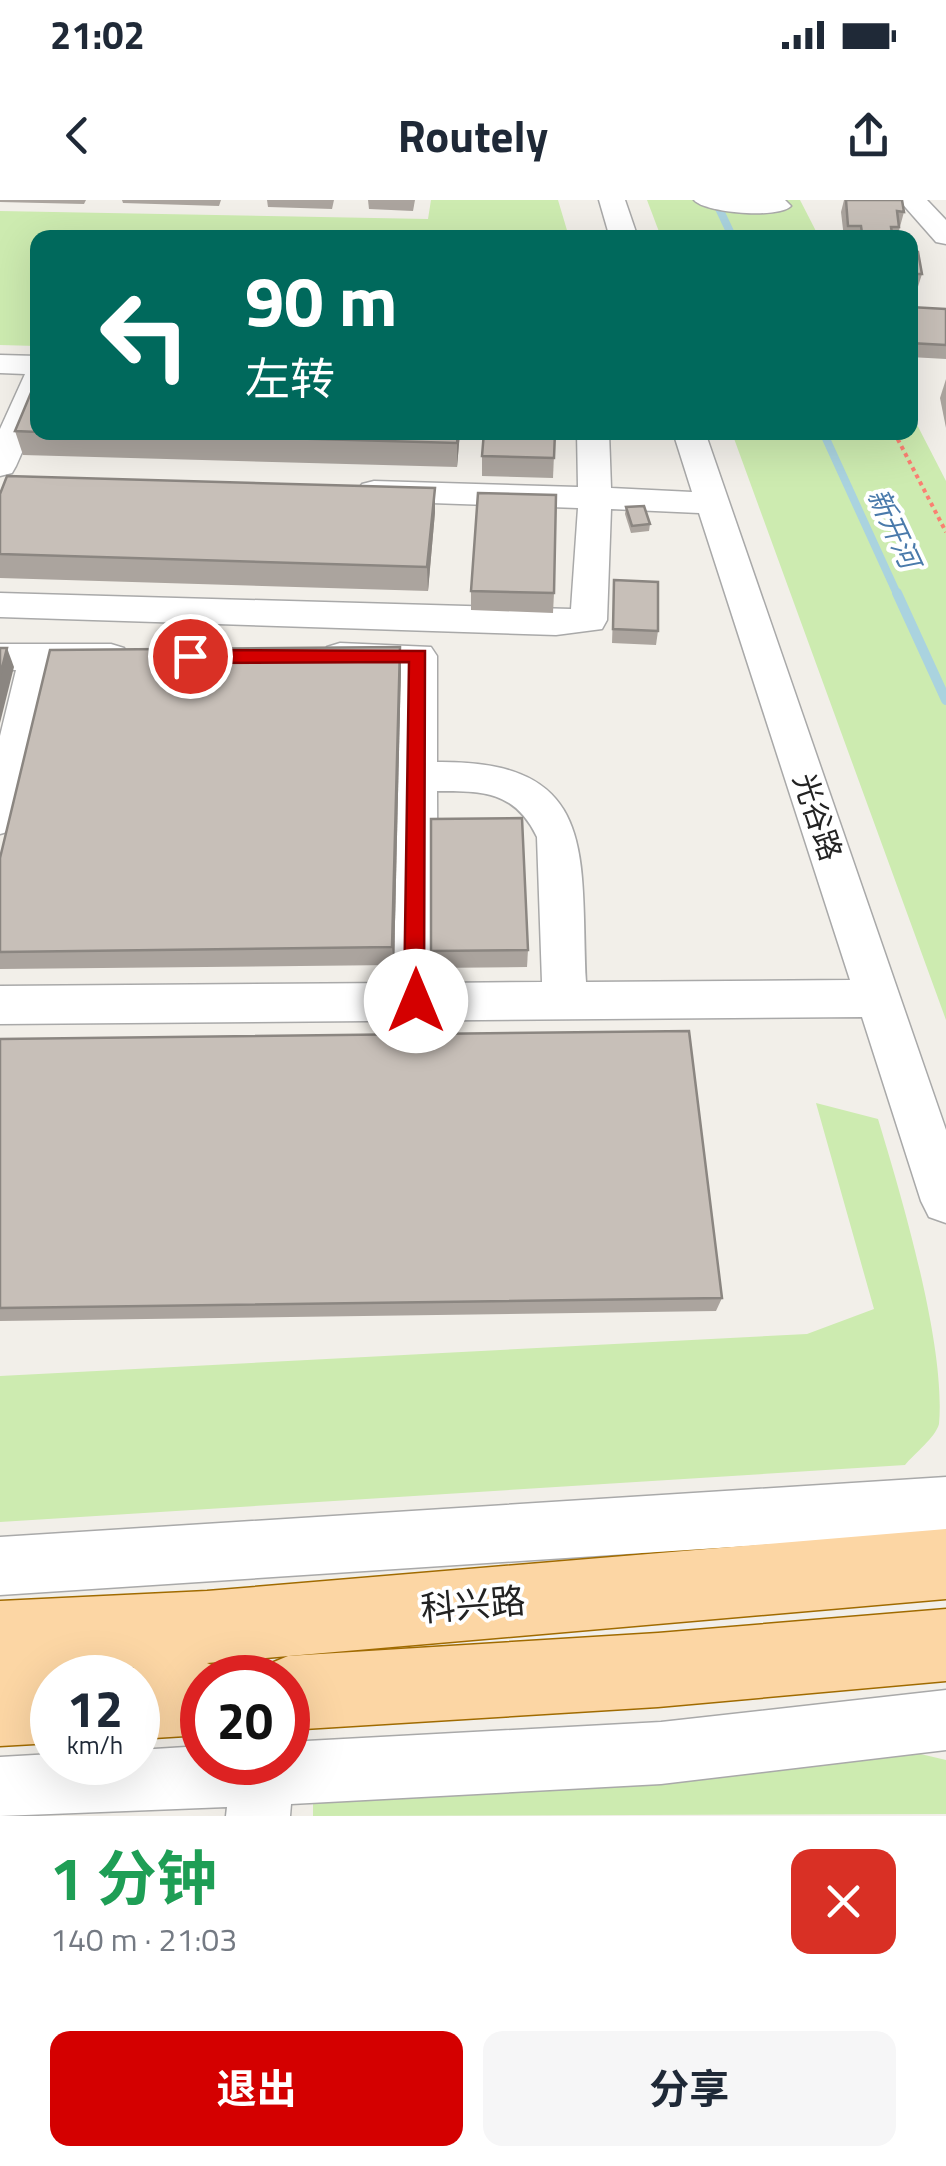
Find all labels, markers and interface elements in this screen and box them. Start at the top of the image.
text: 21:02 [50,6,145,64]
text: Routely [398,101,548,169]
icon: back [50,108,105,163]
icon: share [841,108,896,163]
text: 90 m [245,247,398,353]
icon: left [80,270,210,400]
text: 左转 [245,344,335,412]
water label: 新开河 [857,481,934,579]
pin [148,614,233,699]
icon: arrive [163,629,218,684]
street label: 光谷路 [782,767,854,867]
position arrow [364,949,468,1053]
street label: 科兴路 [418,1573,528,1635]
speed limit sign: 20 [180,1655,310,1785]
text: 12 [67,1670,123,1746]
text: km/h [67,1726,123,1764]
text: 1 分钟 [50,1832,217,1923]
button: close [791,1849,896,1954]
text: 140 m · 21:03 [50,1915,237,1963]
button: 退出 [50,2031,463,2146]
button: 分享 [483,2031,896,2146]

